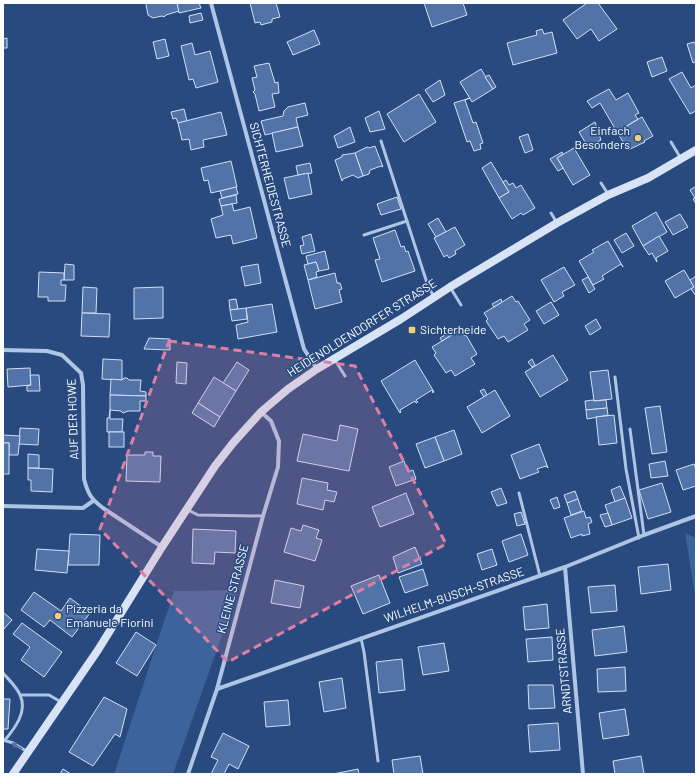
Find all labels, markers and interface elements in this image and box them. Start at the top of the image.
street label: SICHTERHEIDESTRASSE [248,121,294,249]
place label: Einfach Besonders [574,123,630,151]
marker: Einfach Besonders [633,133,643,143]
street label: HEIDENOLDENDORFER STRASSE [284,275,439,379]
place label: Sichterheide [420,322,487,336]
marker: Sichterheide [407,325,417,335]
street label: AUF DER HOWE [64,378,80,460]
street label: KLEINE STRASSE [213,543,251,635]
street label: WILHELM-BUSCH-STRASSE [382,563,526,625]
place label: Pizzeria da Emanuele Fiorini [66,601,154,629]
marker: Pizzeria da Emanuele Fiorini [53,611,63,621]
street label: ARNDTSTRASSE [552,628,574,715]
one-way arrow [11,742,23,749]

